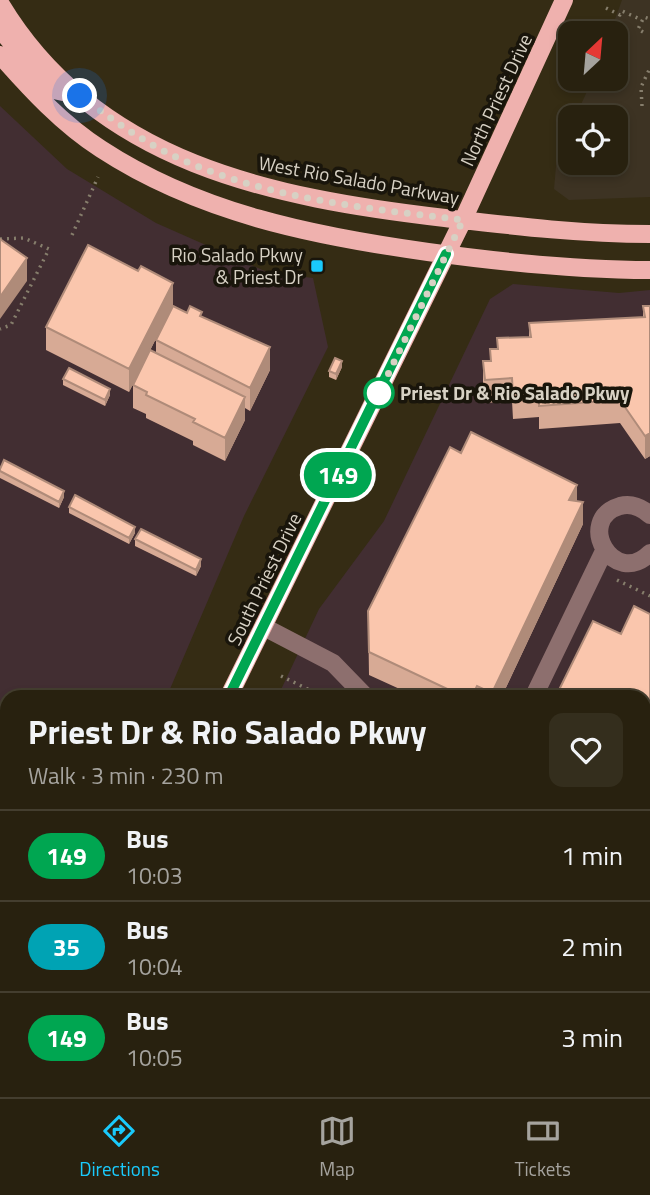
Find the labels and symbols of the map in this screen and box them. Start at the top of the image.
north arrow [558,21,628,91]
street label: North Priest Drive [452,29,539,171]
your location [62,78,97,113]
street label: West Rio Salado Parkway [257,148,462,211]
place label: Rio Salado Pkwy & Priest Dr [171,240,303,291]
marker: Rio Salado Pkwy & Priest Dr [309,258,325,274]
marker: Priest Dr & Rio Salado Pkwy [364,378,394,408]
place label: Priest Dr & Rio Salado Pkwy [400,378,630,407]
line badge: 149 [298,452,378,498]
street label: South Priest Drive [219,508,308,650]

